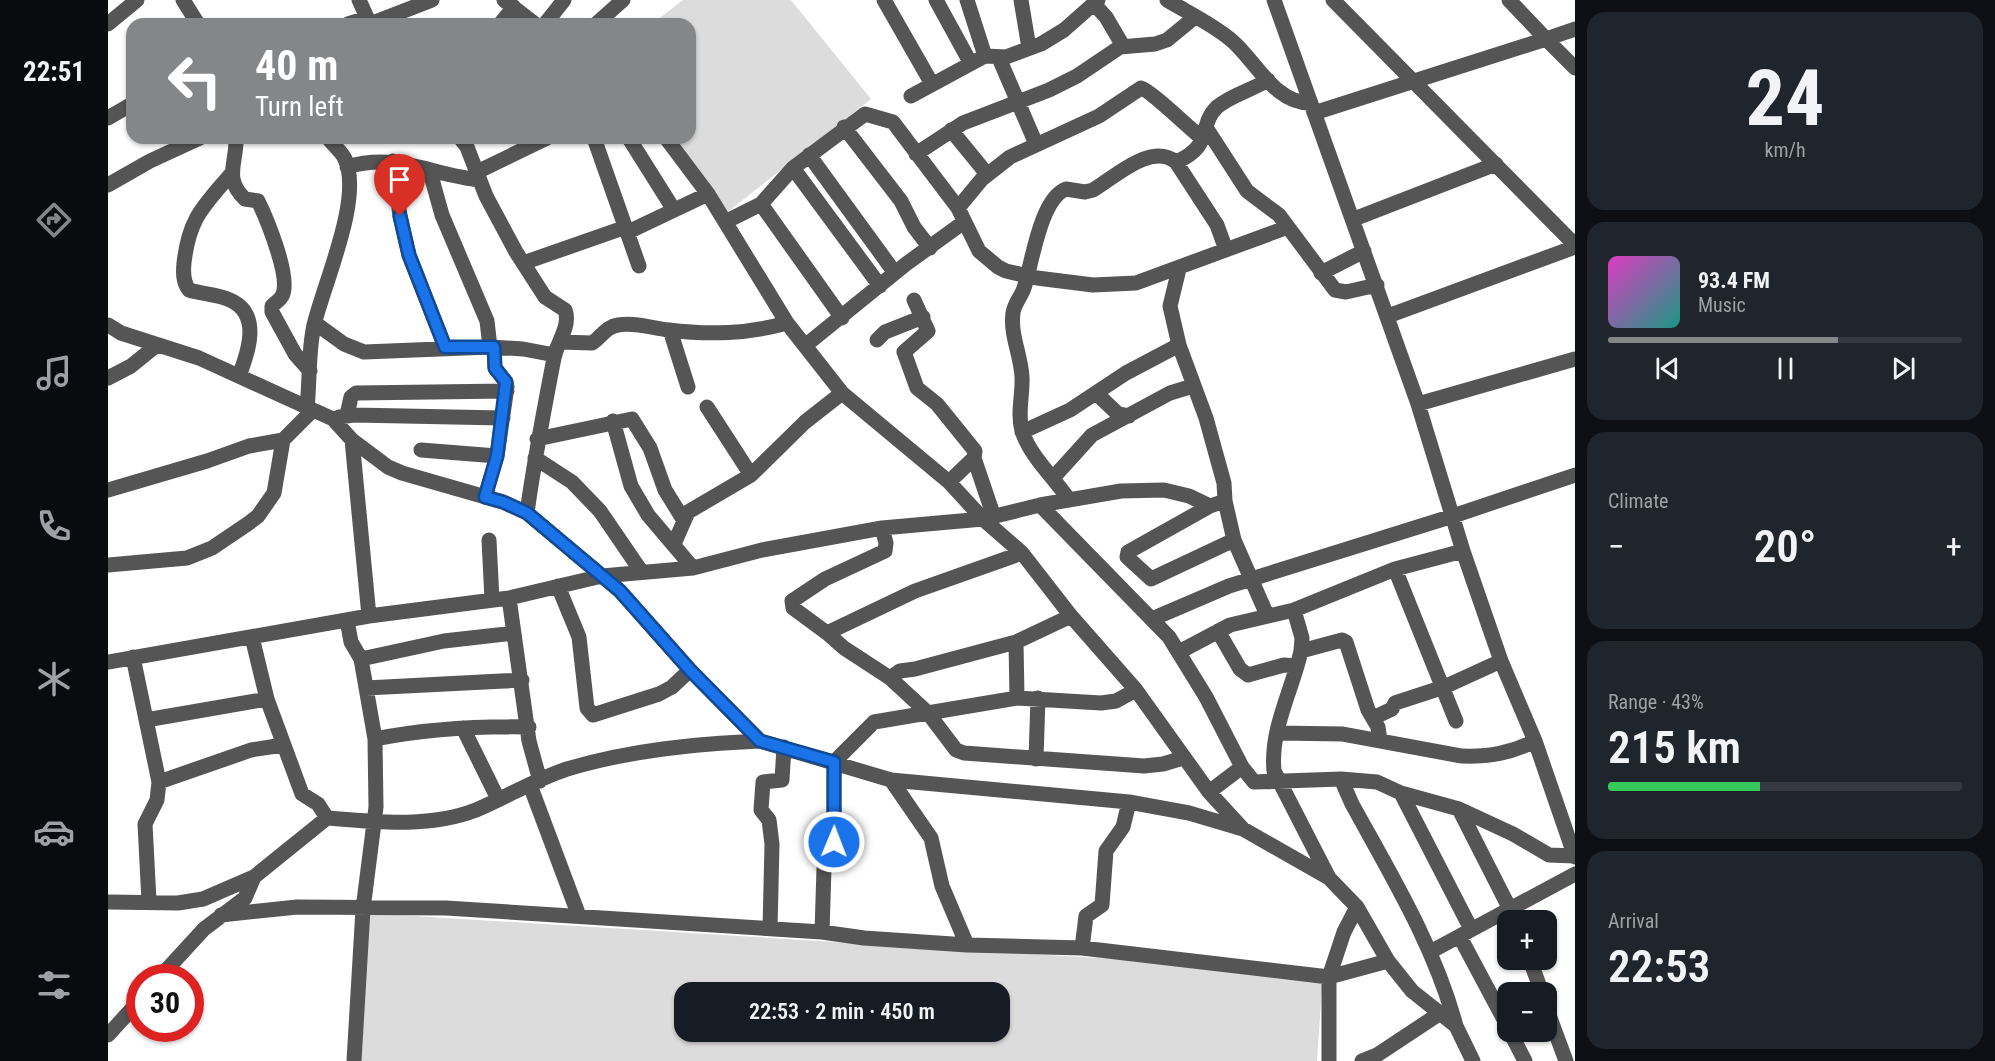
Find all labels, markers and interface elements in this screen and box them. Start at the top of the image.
text: 40 m [255,41,338,90]
icon: left [156,42,234,120]
text: 24 [1746,53,1824,144]
text: 22:51 [23,56,85,88]
text: Turn left [255,91,344,123]
text: km/h [1764,138,1806,162]
pin [374,154,425,216]
icon: arrive [383,163,416,196]
icon: directions [33,199,75,241]
text: 93.4 FM [1698,268,1770,293]
text: Music [1698,293,1746,317]
icon: music [33,352,75,394]
icon: previous [1651,352,1684,385]
icon: pause [1769,352,1802,385]
icon: next [1887,352,1920,385]
text: Climate [1608,489,1668,513]
icon: phone [33,505,75,547]
text: 20° [1754,520,1816,573]
text: − [1608,527,1625,566]
text: + [1946,527,1962,566]
icon: climate [33,658,75,700]
text: Range · 43% [1608,690,1704,714]
text: 215 km [1608,721,1741,774]
position arrow [802,810,866,874]
icon: car [33,811,75,853]
text: Arrival [1608,909,1659,933]
map controls [1497,910,1557,1042]
button: + [1497,910,1557,970]
text: 22:53 [1608,940,1710,993]
icon: filters [33,964,75,1006]
speed limit sign: 30 [126,964,204,1042]
button: − [1497,982,1557,1042]
text: 22:53 · 2 min · 450 m [749,999,935,1024]

